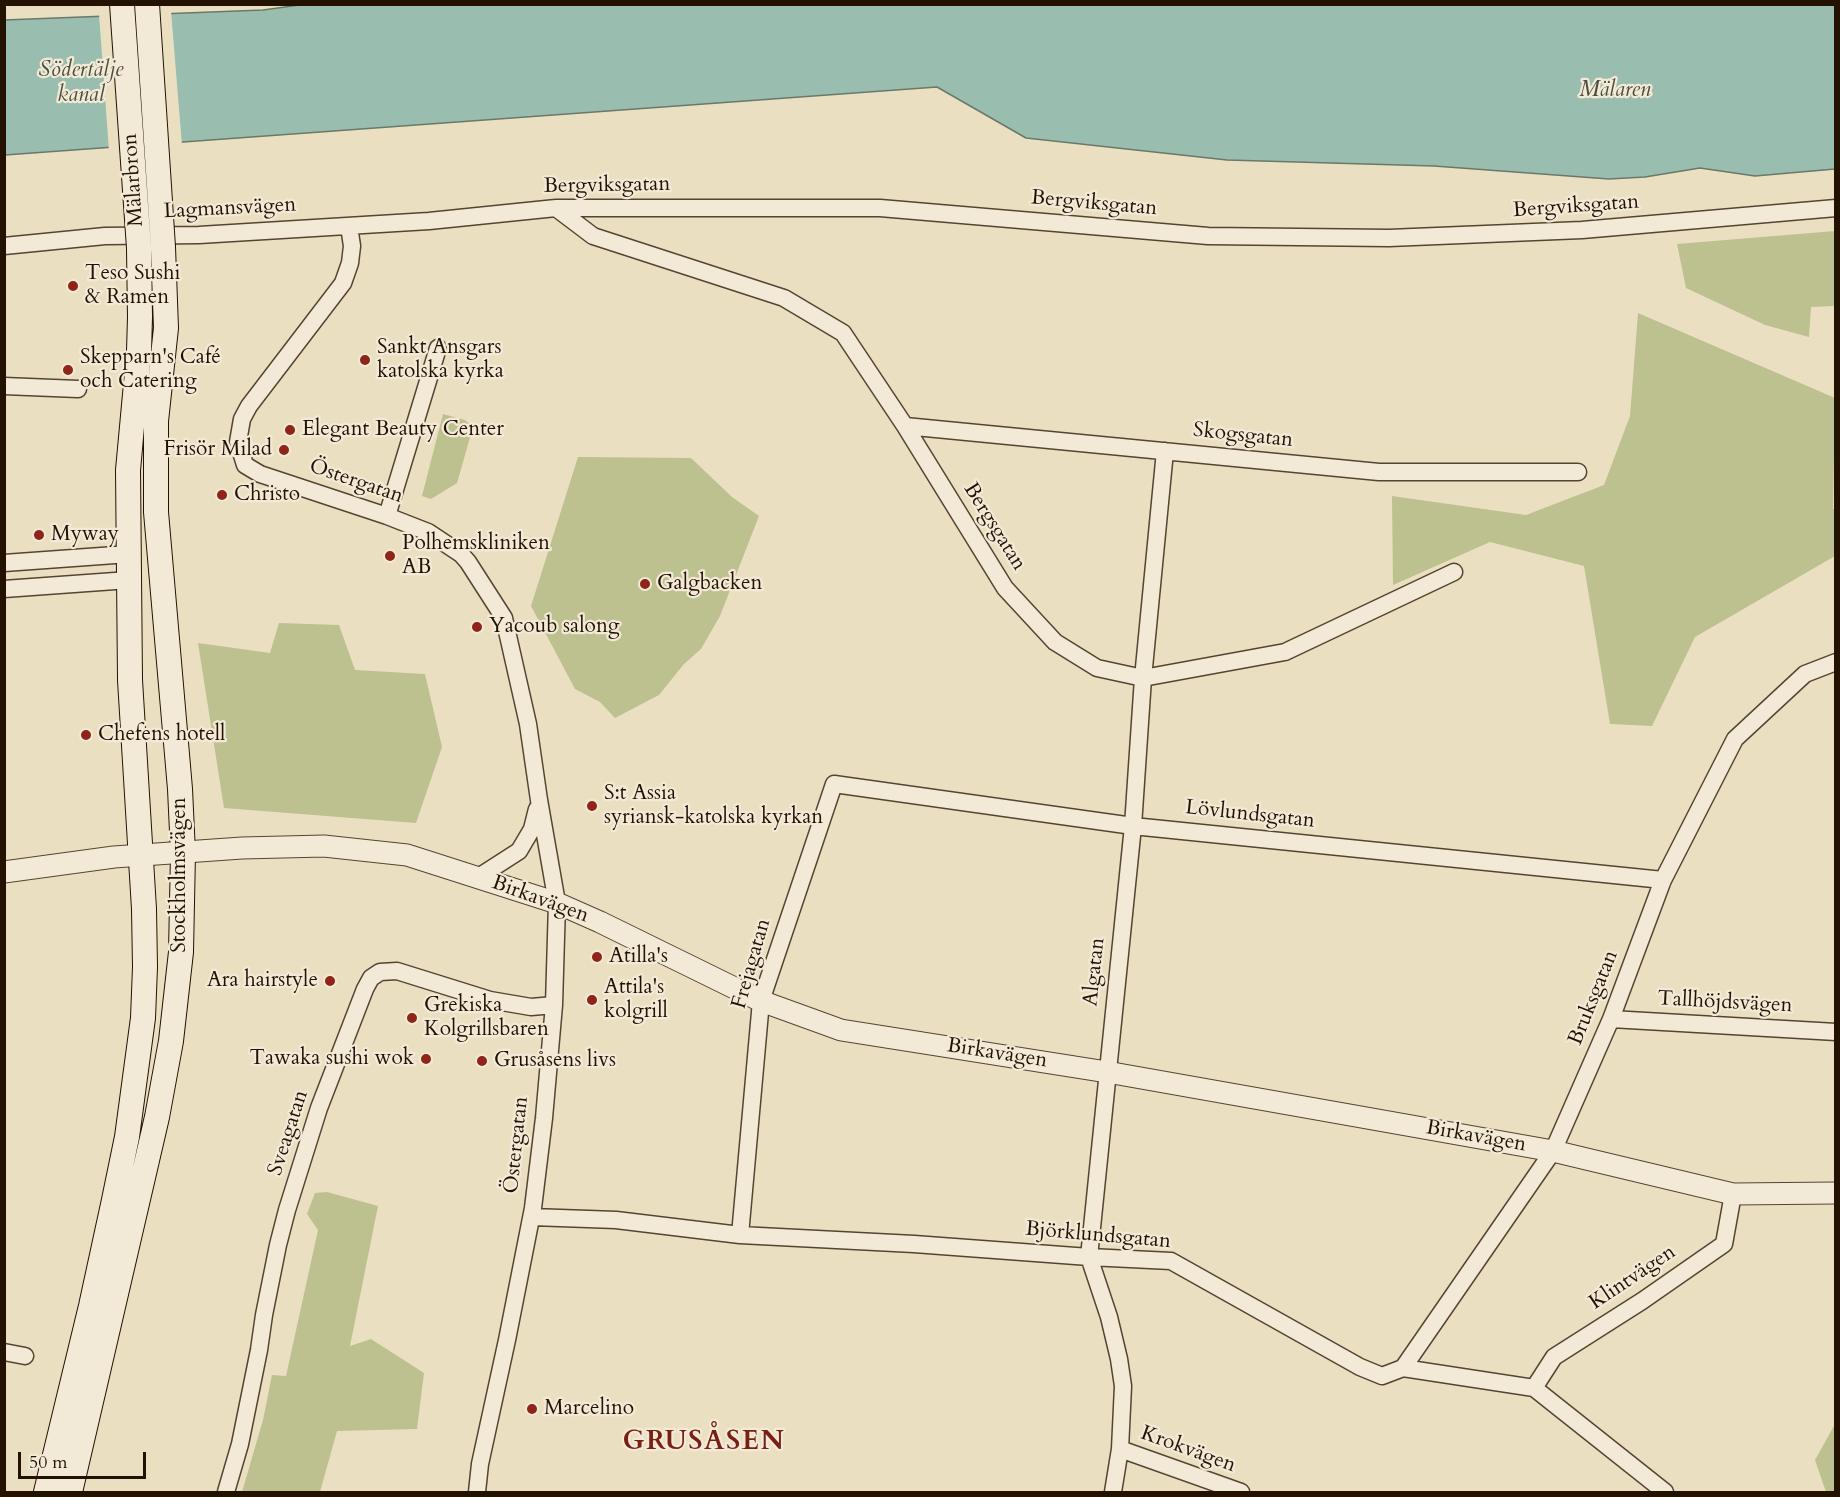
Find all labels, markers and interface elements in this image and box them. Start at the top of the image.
water label: Södertälje kanal [38,58,124,110]
water label: Mälaren [1579,78,1651,104]
street label: Mälarbron [118,133,150,227]
street label: Bergviksgatan [544,172,670,200]
street label: Bergviksgatan [1030,186,1158,222]
street label: Bergviksgatan [1512,190,1640,224]
street label: Lagmansvägen [163,193,297,225]
place label: Teso Sushi & Ramen [85,261,180,311]
marker: Teso Sushi & Ramen [66,279,80,293]
place label: Sankt Ansgars katolska kyrka [377,335,504,385]
place label: Skepparn's Café och Catering [80,345,221,395]
marker: Sankt Ansgars katolska kyrka [358,353,372,367]
marker: Skepparn's Café och Catering [61,363,75,377]
place label: Elegant Beauty Center [302,417,504,443]
street label: Skogsgatan [1192,418,1294,454]
marker: Elegant Beauty Center [283,423,297,437]
place label: Frisör Milad [164,437,272,463]
marker: Frisör Milad [277,443,291,457]
street label: Östergatan [306,454,406,510]
street label: Bergsgatan [957,478,1031,576]
place label: Christo [234,482,300,508]
marker: Christo [215,488,229,502]
place label: Myway [51,522,119,548]
marker: Myway [32,528,46,542]
place label: Polhemskliniken AB [402,531,550,581]
marker: Polhemskliniken AB [383,549,397,563]
place label: Galgbacken [657,571,762,597]
marker: Galgbacken [638,577,652,591]
place label: Yacoub salong [489,614,620,640]
marker: Yacoub salong [470,620,484,634]
place label: Chefens hotell [98,722,225,748]
marker: Chefens hotell [79,728,93,742]
place label: S:t Assia syriansk-katolska kyrkan [604,781,823,831]
street label: Lövlundsgatan [1184,796,1316,834]
street label: Stockholmsvägen [167,797,193,953]
marker: S:t Assia syriansk-katolska kyrkan [585,799,599,813]
street label: Birkavägen [488,871,592,929]
street label: Frejagatan [727,916,777,1012]
street label: Algatan [1079,936,1111,1008]
place label: Atilla's [609,944,668,970]
street label: Bruksgatan [1564,947,1624,1049]
marker: Atilla's [590,950,604,964]
place label: Ara hairstyle [207,968,318,994]
marker: Ara hairstyle [323,974,337,988]
place label: Attila's kolgrill [604,975,668,1025]
street label: Tallhöjdsvägen [1657,987,1793,1019]
place label: Grekiska Kolgrillsbaren [424,993,549,1043]
marker: Attila's kolgrill [585,993,599,1007]
marker: Grekiska Kolgrillsbaren [405,1011,419,1025]
street label: Birkavägen [945,1034,1049,1074]
place label: Tawaka sushi wok [250,1046,414,1072]
place label: Grusåsens livs [494,1048,616,1074]
marker: Tawaka sushi wok [419,1052,433,1066]
marker: Grusåsens livs [475,1054,489,1068]
street label: Sveagatan [263,1087,315,1179]
street label: Östergatan [499,1095,535,1195]
street label: Birkavägen [1424,1116,1528,1158]
street label: Björklundsgatan [1024,1217,1172,1255]
street label: Klintvägen [1585,1240,1681,1316]
place label: Marcelino [544,1396,634,1422]
marker: Marcelino [525,1402,539,1416]
street label: Krokvägen [1137,1421,1239,1479]
district label: GRUSÅSEN [623,1427,785,1459]
scale bar [21,1440,148,1478]
text: 50 m [29,1450,68,1475]

